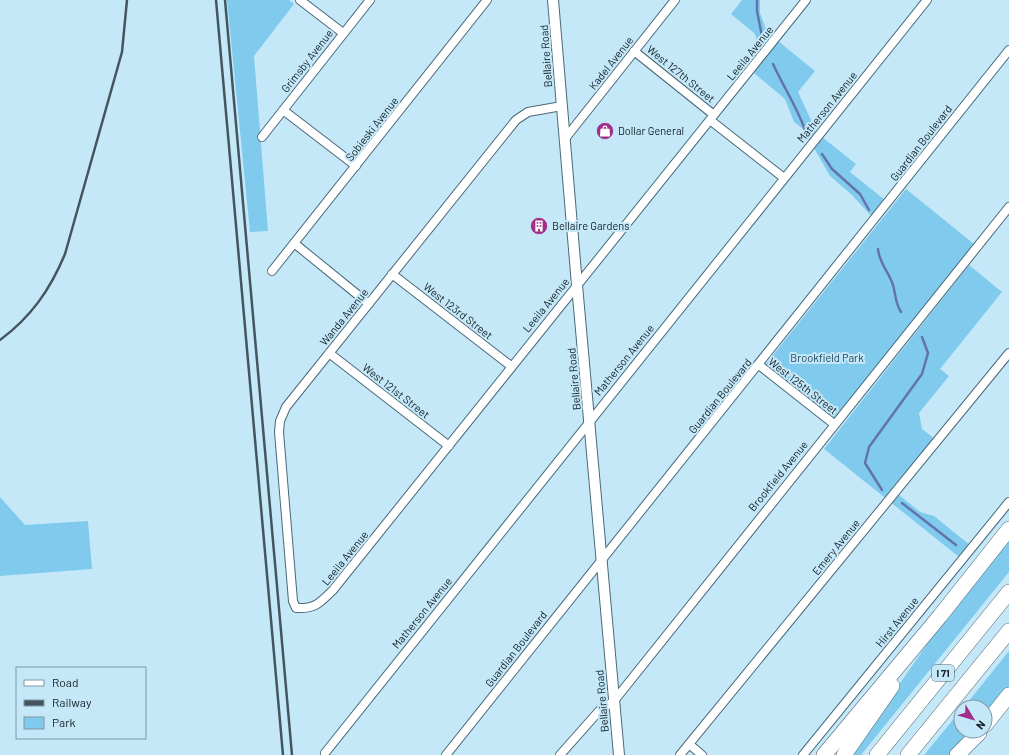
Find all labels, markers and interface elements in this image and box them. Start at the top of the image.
street label: Leeila Avenue [724,23,776,82]
street label: Bellaire Road [537,24,554,88]
street label: Grimsby Avenue [278,27,335,95]
street label: Kadel Avenue [586,33,635,92]
street label: West 127th Street [645,42,718,105]
street label: Matherson Avenue [794,68,859,145]
street label: Sobieski Avenue [343,94,401,163]
street label: Guardian Boulevard [887,102,954,183]
shop icon: Dollar General [595,121,615,141]
place label: Dollar General [618,124,684,137]
building icon: Bellaire Gardens [529,216,549,236]
place label: Bellaire Gardens [552,219,630,232]
street label: Leeila Avenue [520,275,572,334]
street label: West 123rd Street [421,280,495,342]
street label: Wanda Avenue [317,286,371,348]
street label: Matherson Avenue [591,321,656,398]
street label: Bellaire Road [564,347,583,411]
park label: Brookfield Park [790,351,864,364]
street label: West 125th Street [766,355,840,417]
street label: Guardian Boulevard [685,356,754,436]
street label: West 121st Street [360,360,432,421]
street label: Brookfield Avenue [745,438,810,513]
street label: Emery Avenue [809,516,862,577]
street label: Leeila Avenue [319,528,371,587]
street label: Matherson Avenue [389,574,454,651]
street label: Hirst Avenue [873,594,921,649]
street label: Guardian Boulevard [482,608,549,689]
road number: I 71 [932,665,954,681]
legend [16,667,146,739]
street label: Bellaire Road [592,669,611,733]
text: Road [52,675,79,689]
text: Railway [52,695,92,709]
north arrow [953,699,993,739]
text: Park [52,715,76,729]
text: N [974,719,989,732]

